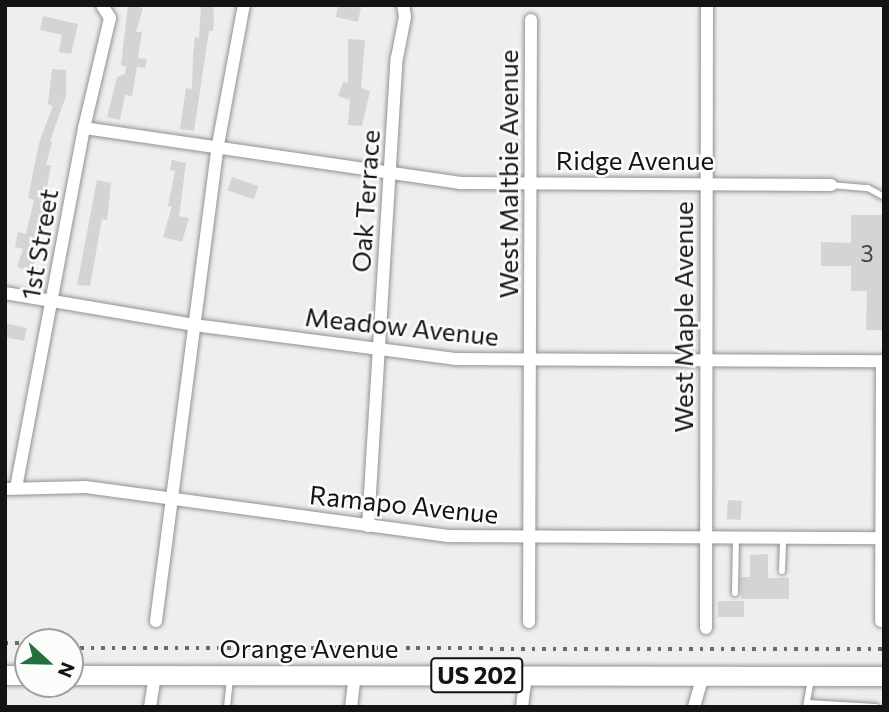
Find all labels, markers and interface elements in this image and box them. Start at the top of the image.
street label: West Maltbie Avenue [492,50,524,298]
street label: Oak Terrace [344,129,386,273]
street label: Ridge Avenue [556,144,714,176]
street label: 1st Street [14,186,64,302]
street label: West Maple Avenue [667,201,699,433]
house number: 3 [860,239,874,267]
street label: Meadow Avenue [304,300,500,352]
street label: Ramapo Avenue [308,479,500,529]
north arrow [14,628,84,698]
street label: Orange Avenue [219,632,399,664]
road number: US 202 [430,654,524,696]
text: N [54,659,80,681]

